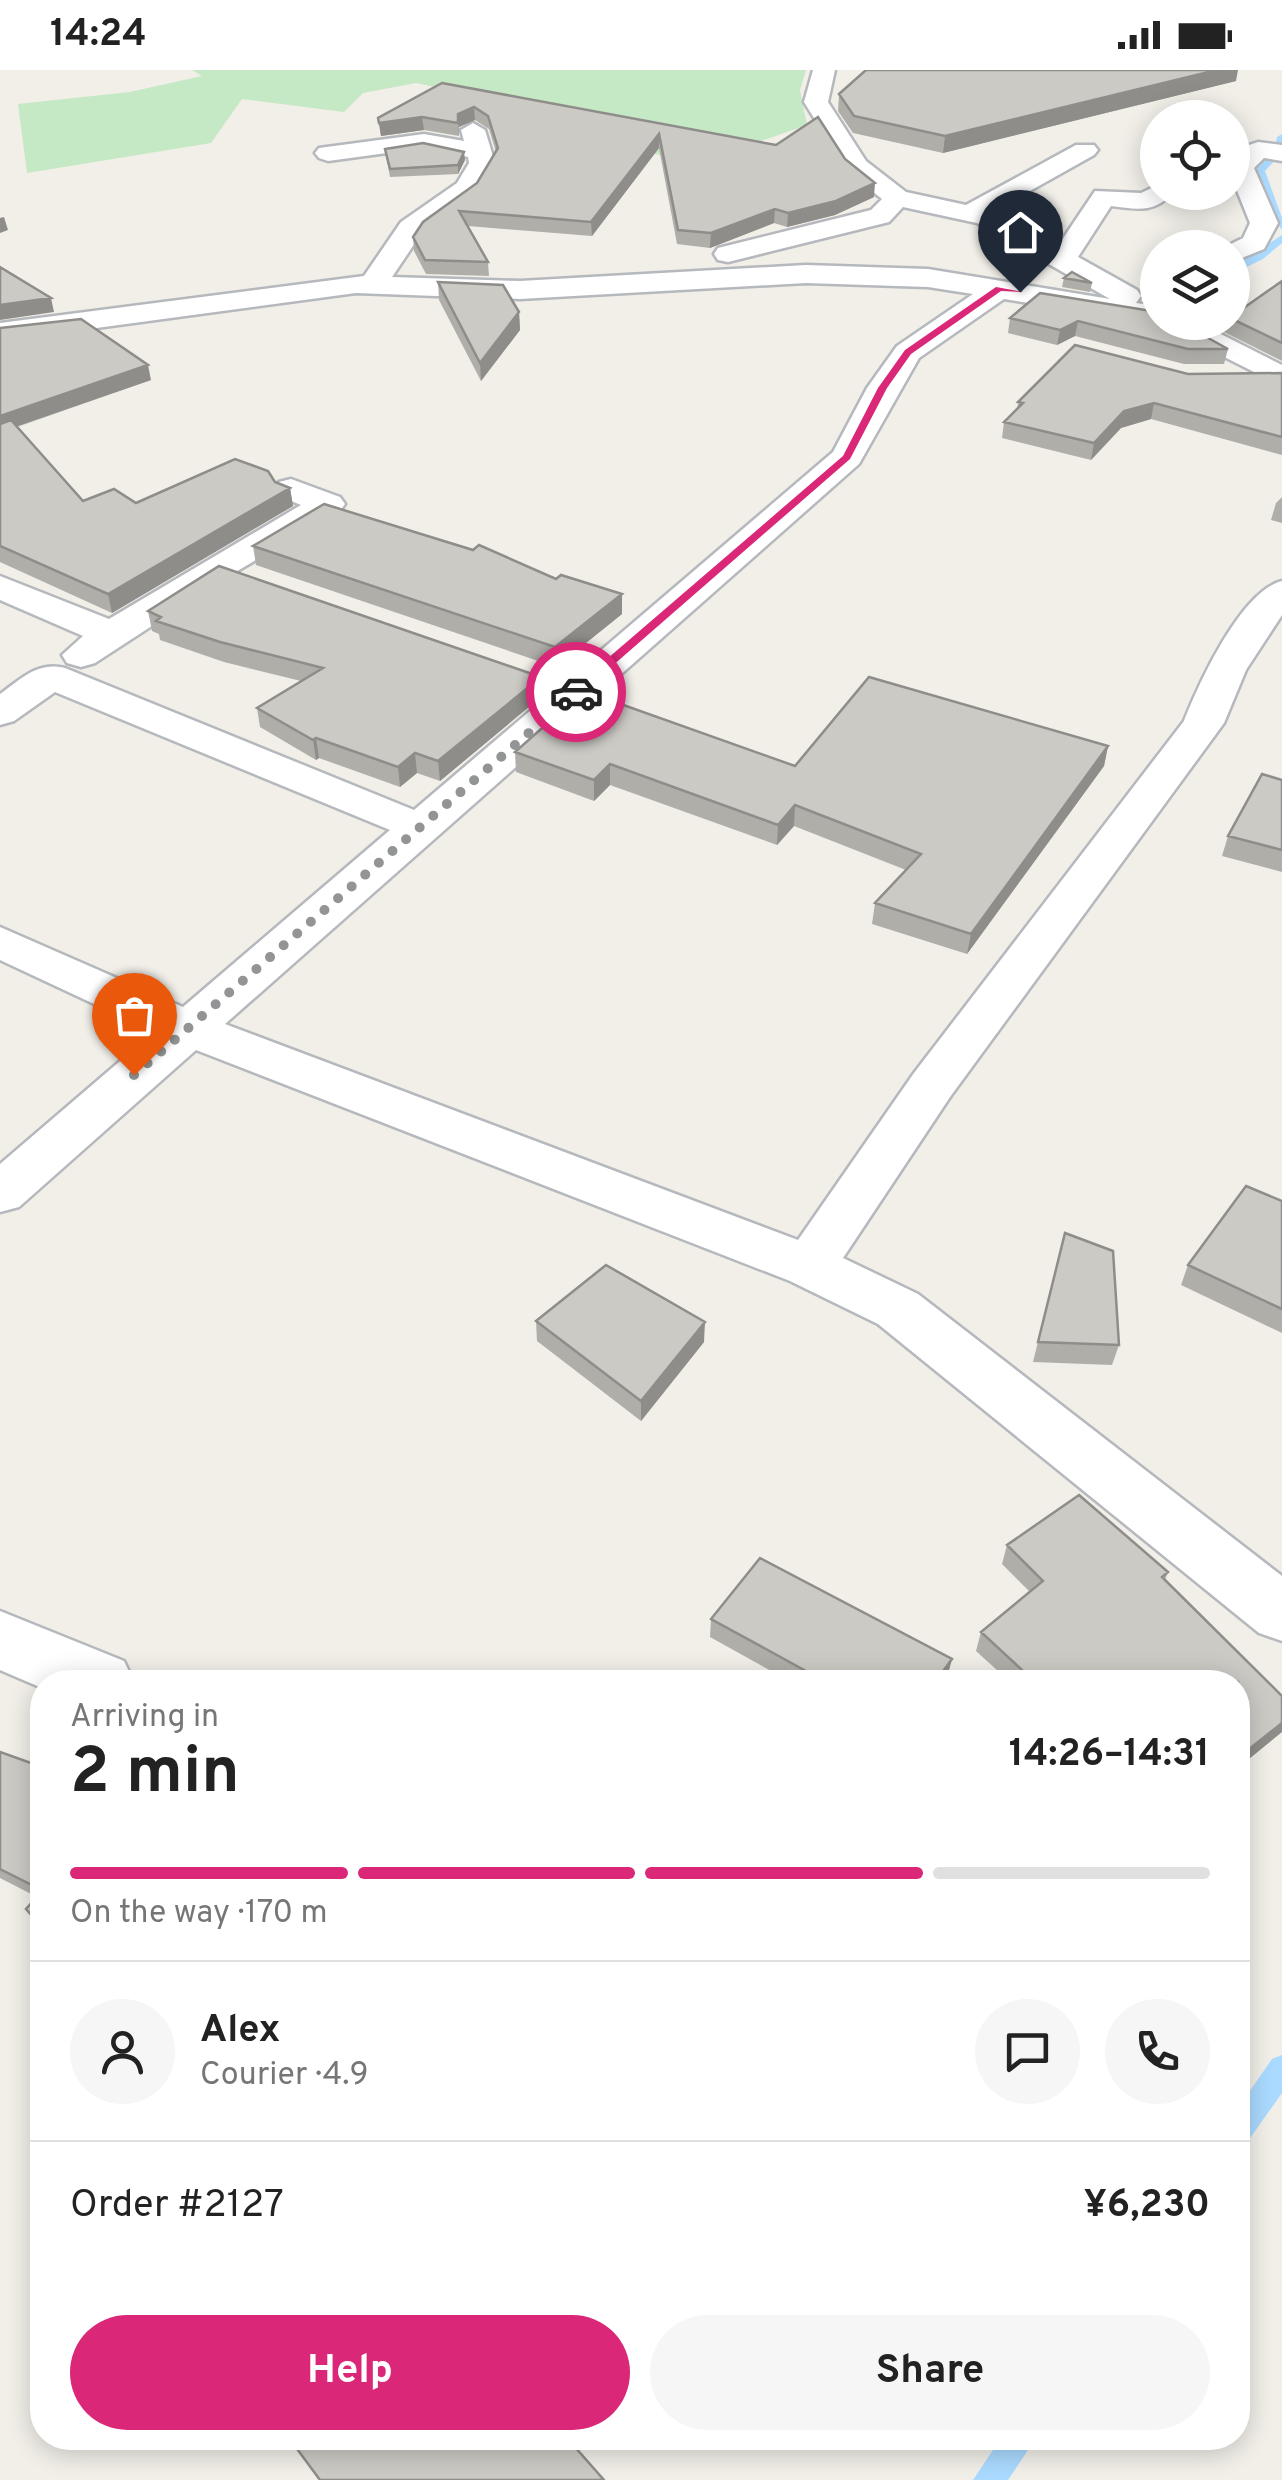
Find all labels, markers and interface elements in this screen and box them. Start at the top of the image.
text: 14:24 [50,11,147,60]
map controls [1140,100,1250,340]
button: locate [1140,100,1250,210]
pin [978,190,1063,293]
icon: home [993,205,1048,260]
button: layers [1140,230,1250,340]
courier [526,642,626,742]
icon: car [549,665,604,720]
pin [92,973,177,1076]
icon: bag [107,988,162,1043]
text: Arriving in [70,1698,219,1738]
text: 14:26–14:31 [1009,1731,1210,1780]
text: 2 min [70,1734,240,1816]
text: On the way · 170 m [70,1894,328,1934]
button: person [70,1999,175,2104]
button: chat [975,1999,1080,2104]
button: phone [1105,1999,1210,2104]
text: Alex [200,2007,280,2056]
text: Courier · 4.9 [200,2056,369,2096]
text: Order #2127 [70,2182,284,2231]
text: ¥6,230 [1084,2182,1210,2231]
button: Help [70,2315,630,2430]
button: Share [650,2315,1210,2430]

